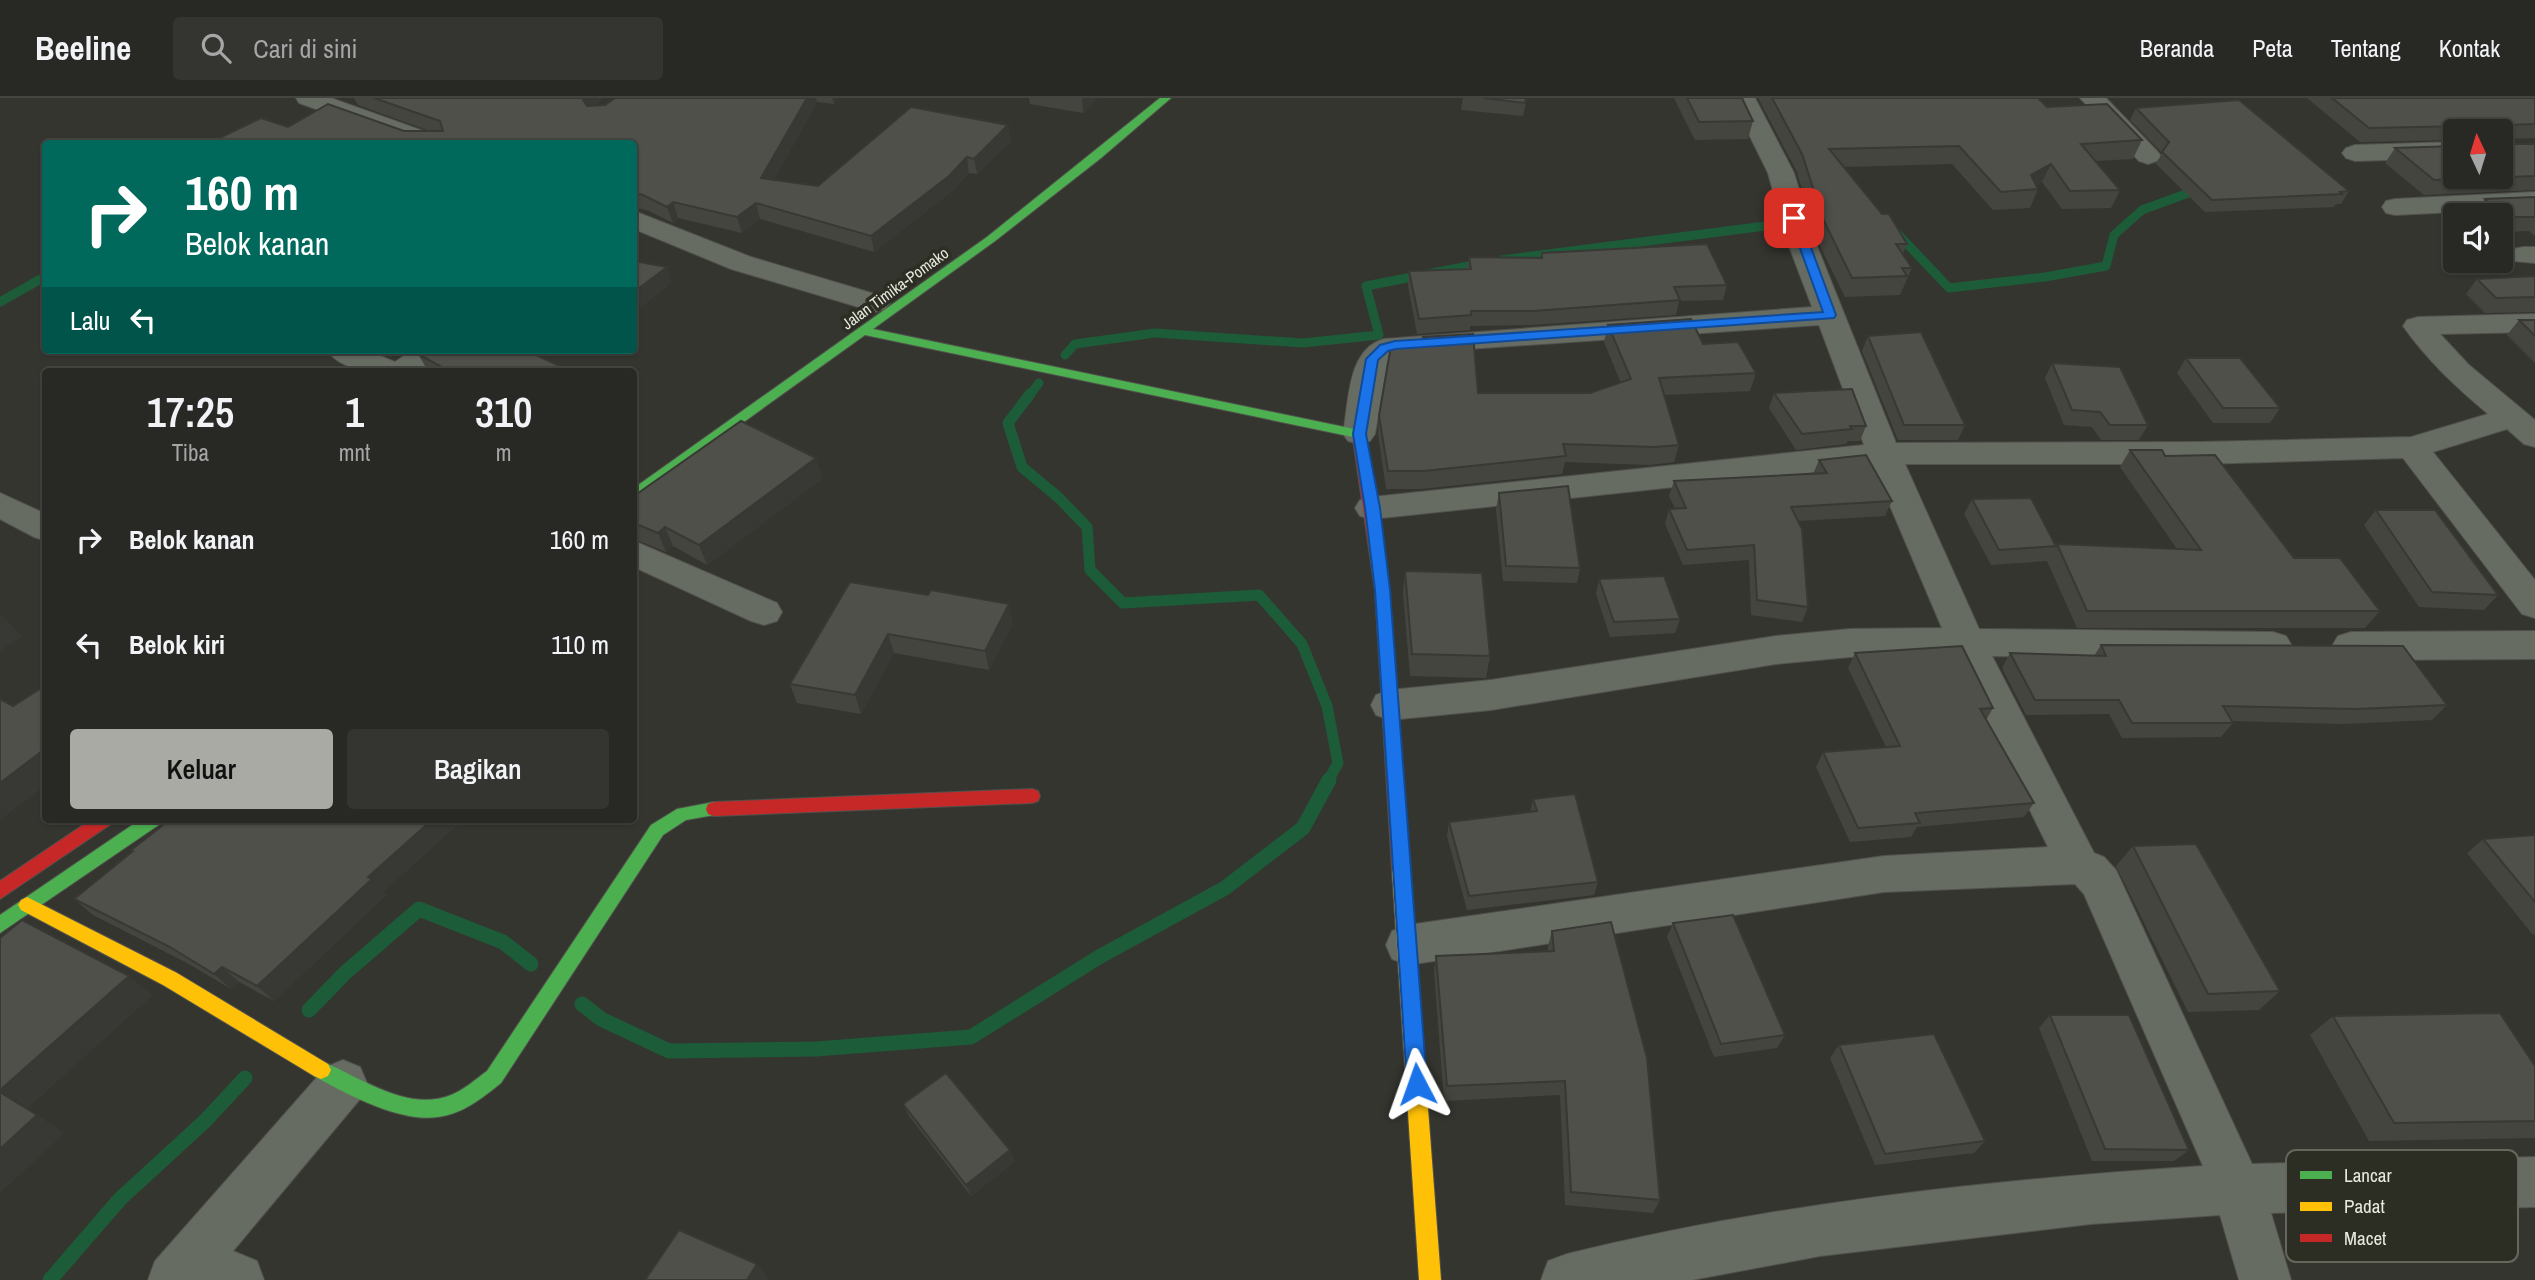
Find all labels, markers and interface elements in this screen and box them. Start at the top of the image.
search box [173,17,663,80]
text: Beeline [35,26,131,70]
icon: search [197,29,235,67]
text: Cari di sini [253,31,358,66]
text: Beranda [2140,32,2214,64]
text: Peta [2252,32,2293,64]
text: Tentang [2331,32,2401,64]
text: Kontak [2439,32,2500,64]
north arrow [2443,119,2513,189]
map controls [2443,119,2513,273]
text: 160 m [185,159,299,225]
icon: right [70,168,161,259]
pin [1764,188,1824,248]
icon: arrive [1775,199,1813,237]
button: sound [2443,203,2513,273]
text: Belok kanan [185,222,329,265]
street label: Jalan Timika-Pomako [837,242,953,334]
icon: left [124,301,162,339]
text: Lalu [70,303,110,338]
text: 17:25 [147,384,234,440]
text: 1 [345,384,364,440]
text: 310 [475,384,532,440]
text: Tiba [172,437,209,468]
text: mnt [339,437,370,468]
text: m [496,437,511,468]
icon: right [70,521,108,559]
text: Belok kanan [129,522,255,557]
text: 160 m [550,522,609,557]
icon: left [70,626,108,664]
text: Belok kiri [129,627,225,662]
text: 110 m [551,627,609,662]
button: Keluar [70,729,333,809]
button: Bagikan [347,729,609,809]
position arrow [1380,1047,1454,1121]
legend [2286,1150,2518,1262]
text: Lancar [2344,1162,2392,1188]
text: Padat [2344,1193,2385,1219]
text: Macet [2344,1225,2387,1251]

